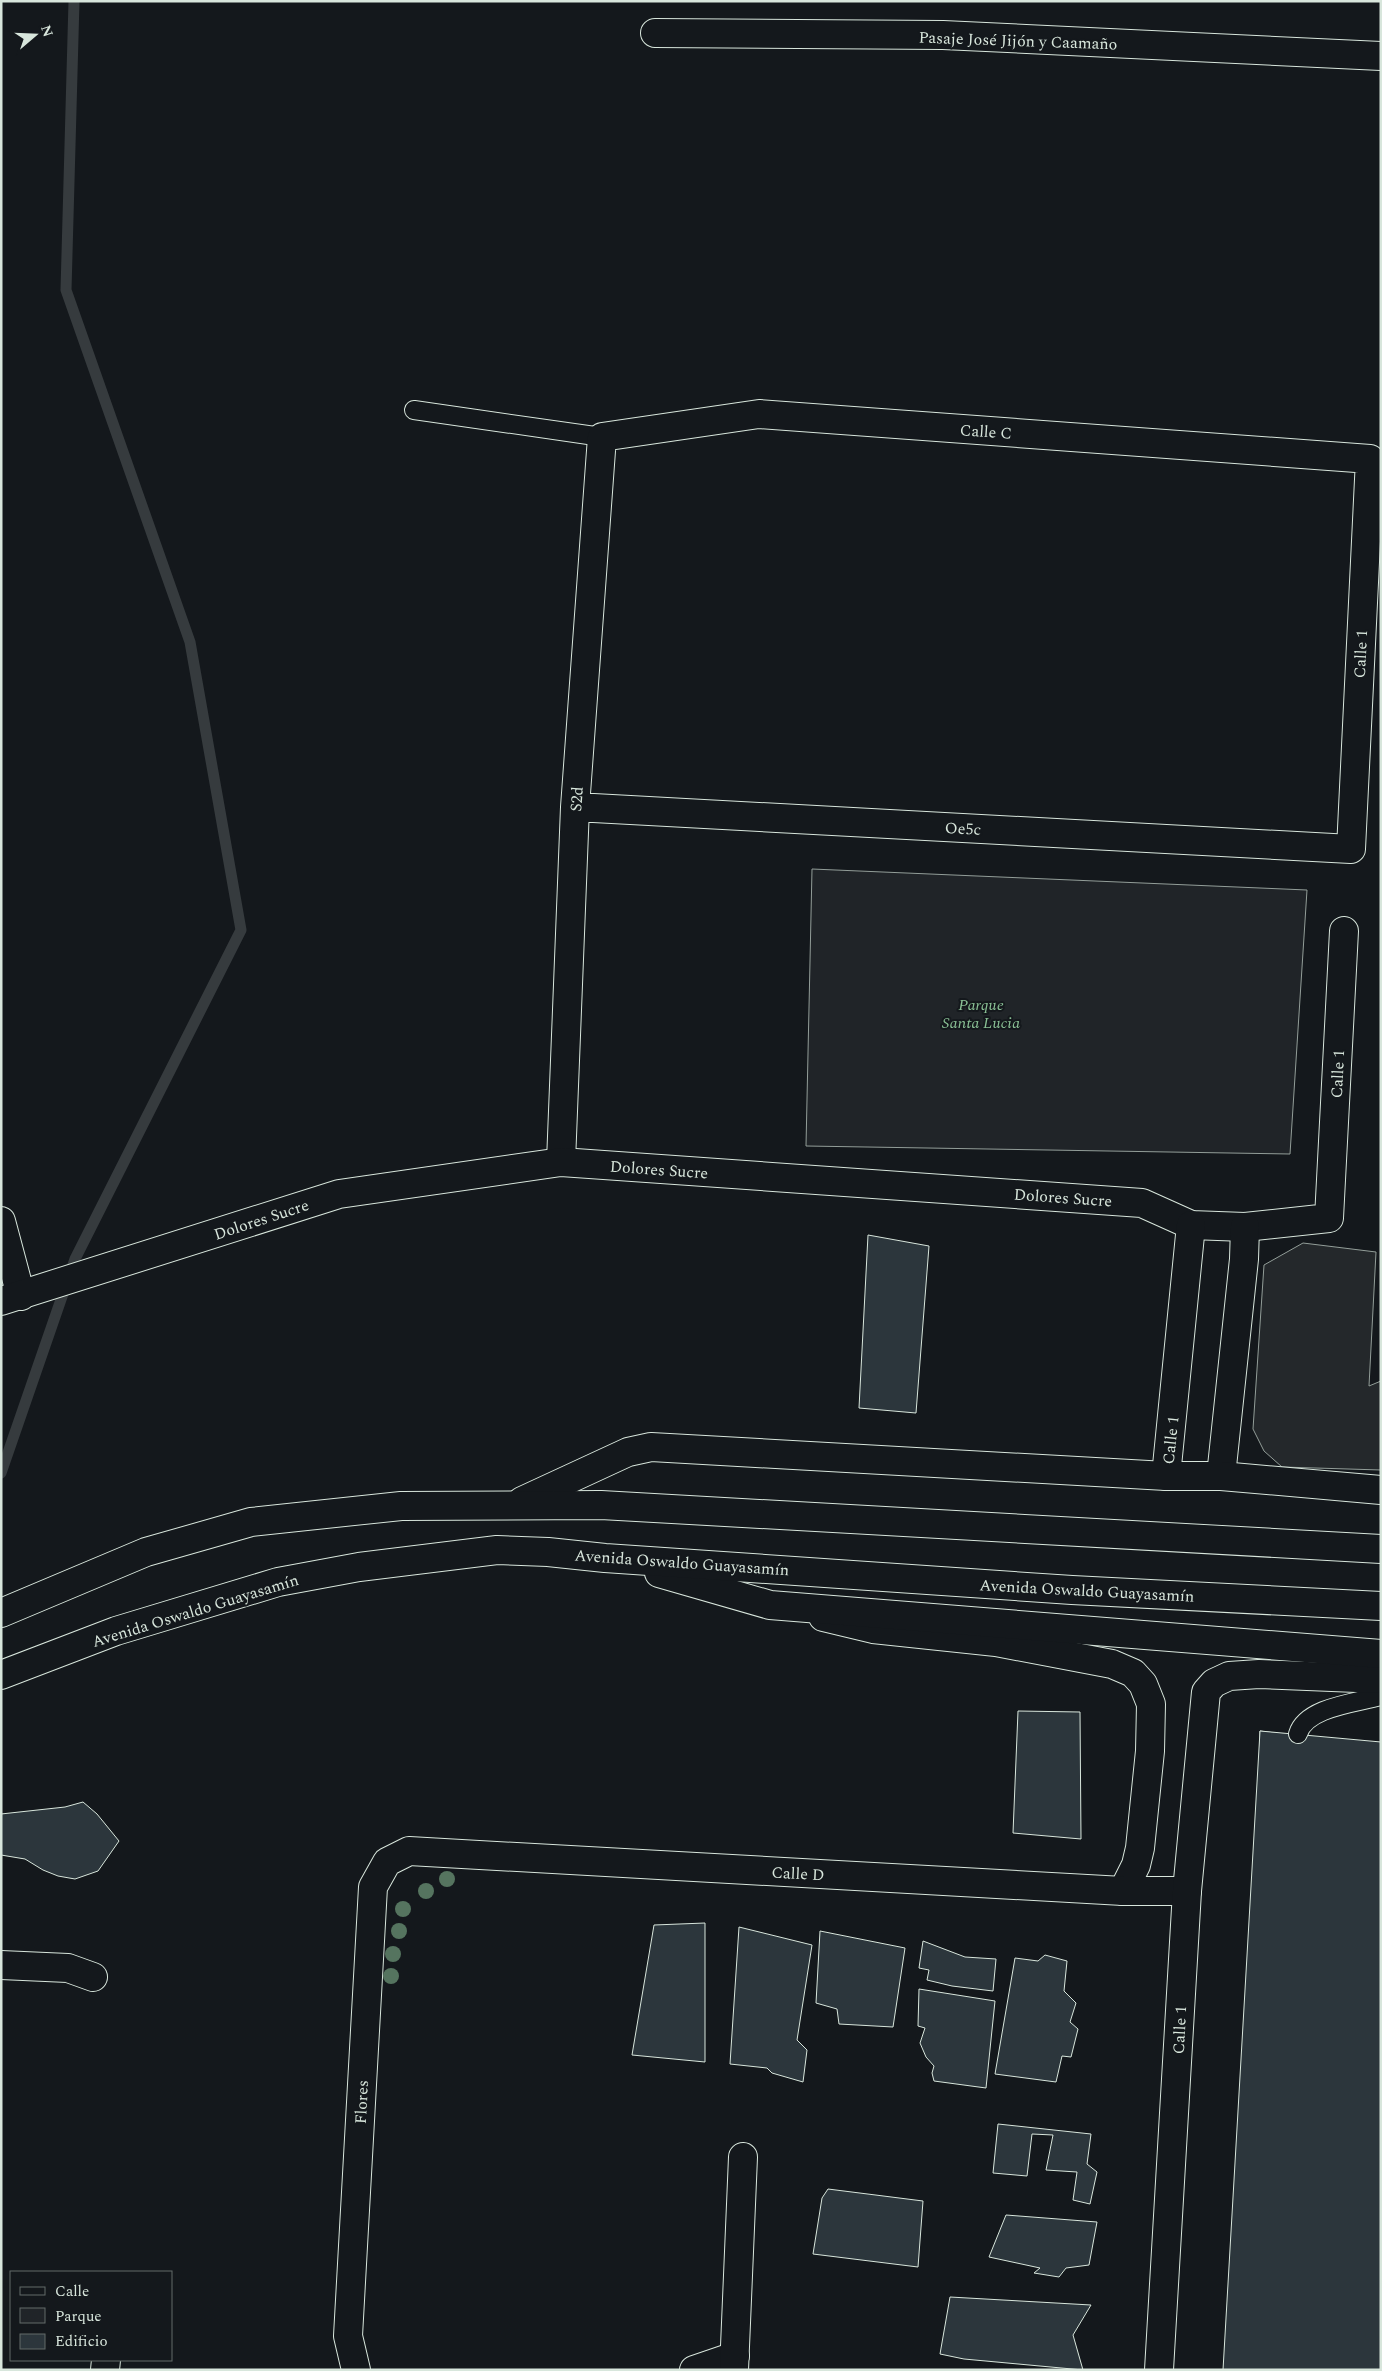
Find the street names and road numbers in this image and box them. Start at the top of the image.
street label: Pasaje José Jijón y Caamaño [918,26,1118,56]
street label: Calle C [959,418,1013,446]
street label: Calle 1 [1348,629,1374,679]
street label: S2d [564,785,590,813]
street label: Oe5c [944,816,982,842]
street label: Calle 1 [1325,1049,1351,1099]
street label: Dolores Sucre [609,1155,709,1185]
street label: Dolores Sucre [1013,1183,1113,1213]
street label: Dolores Sucre [211,1193,312,1247]
street label: Calle 1 [1157,1415,1185,1465]
street label: Avenida Oswaldo Guayasamín [574,1544,790,1582]
street label: Avenida Oswaldo Guayasamín [89,1568,302,1654]
street label: Avenida Oswaldo Guayasamín [979,1573,1195,1609]
street label: Calle D [771,1861,825,1887]
street label: Calle 1 [1167,2005,1193,2055]
street label: Flores [349,2080,375,2125]

